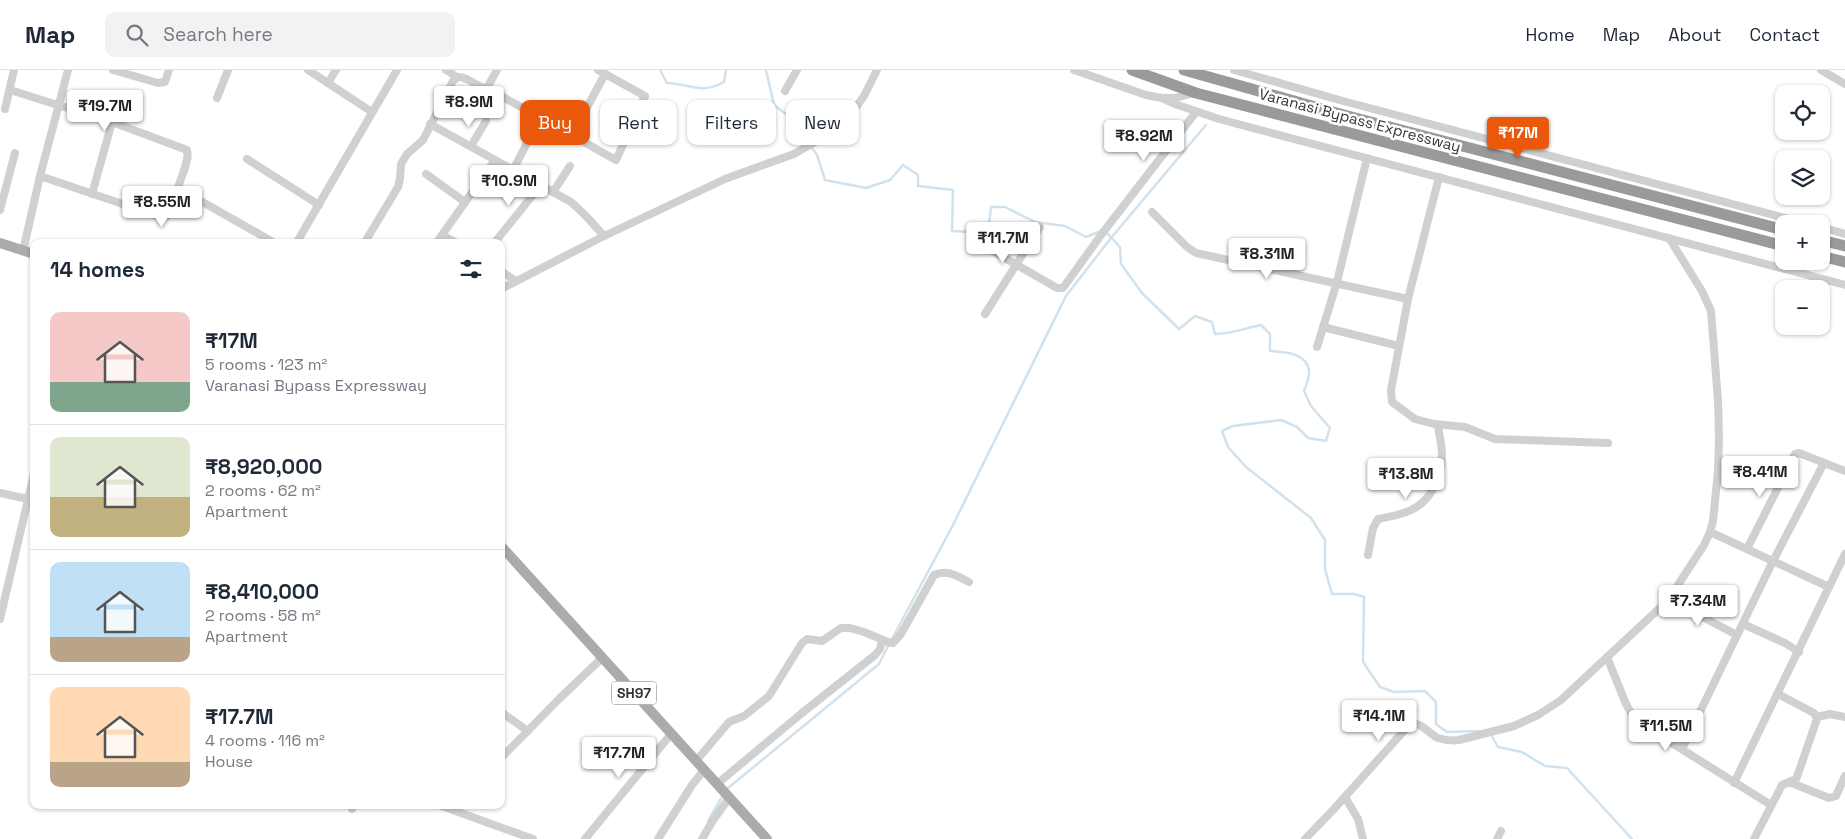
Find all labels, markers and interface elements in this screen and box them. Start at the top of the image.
search box [105,12,455,57]
text: Map [25,19,75,50]
icon: search [123,21,151,49]
text: Search here [163,22,273,47]
text: Home [1526,23,1575,46]
text: Map [1603,23,1640,46]
text: About [1668,23,1722,46]
text: Contact [1750,23,1820,46]
street label: Varanasi Bypass Expressway [1257,84,1463,156]
pin: ₹8.9M [434,85,504,128]
map controls [1775,85,1830,335]
button: locate [1775,85,1830,140]
pin: ₹19.7M [64,90,146,132]
text: ₹8.9M [445,91,493,112]
text: ₹19.7M [78,95,132,116]
chip: Buy [520,100,590,145]
chip: Rent [600,100,677,145]
chip: Filters [687,100,776,145]
chip: New [786,100,859,145]
pin: ₹17M [1488,116,1548,159]
pin: ₹8.92M [1103,119,1185,162]
text: ₹17M [1498,122,1538,143]
text: ₹8.92M [1115,125,1173,146]
button: layers [1775,150,1830,205]
pin: ₹10.9M [468,164,550,207]
text: ₹10.9M [481,170,537,191]
pin: ₹8.55M [121,186,203,228]
text: ₹8.55M [133,191,191,212]
button: + [1775,215,1830,270]
pin: ₹11.7M [962,222,1044,264]
text: ₹11.7M [977,227,1029,248]
pin: ₹8.31M [1226,238,1308,280]
text: ₹8.31M [1239,243,1295,264]
icon: filters [457,255,485,283]
text: 14 homes [50,256,145,283]
button: − [1775,280,1830,335]
text: ₹17M [205,327,258,354]
icon: home [90,332,150,392]
text: 5 rooms · 123 m² [205,354,327,375]
text: Varanasi Bypass Expressway [205,375,427,396]
text: ₹8,920,000 [205,453,322,480]
pin: ₹8.41M [1719,456,1801,498]
icon: home [90,457,150,517]
pin: ₹13.8M [1365,458,1447,500]
text: ₹8.41M [1732,461,1788,482]
text: ₹13.8M [1378,463,1434,484]
text: 2 rooms · 62 m² [205,480,321,501]
text: Apartment [205,501,288,522]
text: ₹8,410,000 [205,578,319,605]
icon: home [90,582,150,642]
pin: ₹7.34M [1657,584,1739,627]
text: ₹7.34M [1670,590,1726,611]
text: 2 rooms · 58 m² [205,605,321,626]
text: Apartment [205,626,288,647]
road number: SH97 [612,682,656,704]
pin: ₹14.1M [1338,700,1420,742]
text: ₹17.7M [205,703,273,730]
text: ₹14.1M [1353,705,1405,726]
icon: home [90,707,150,767]
pin: ₹11.5M [1625,710,1707,752]
text: ₹11.5M [1640,715,1692,736]
text: 4 rooms · 116 m² [205,730,325,751]
pin: ₹17.7M [578,736,660,779]
text: ₹17.7M [593,742,645,763]
text: House [205,751,253,772]

